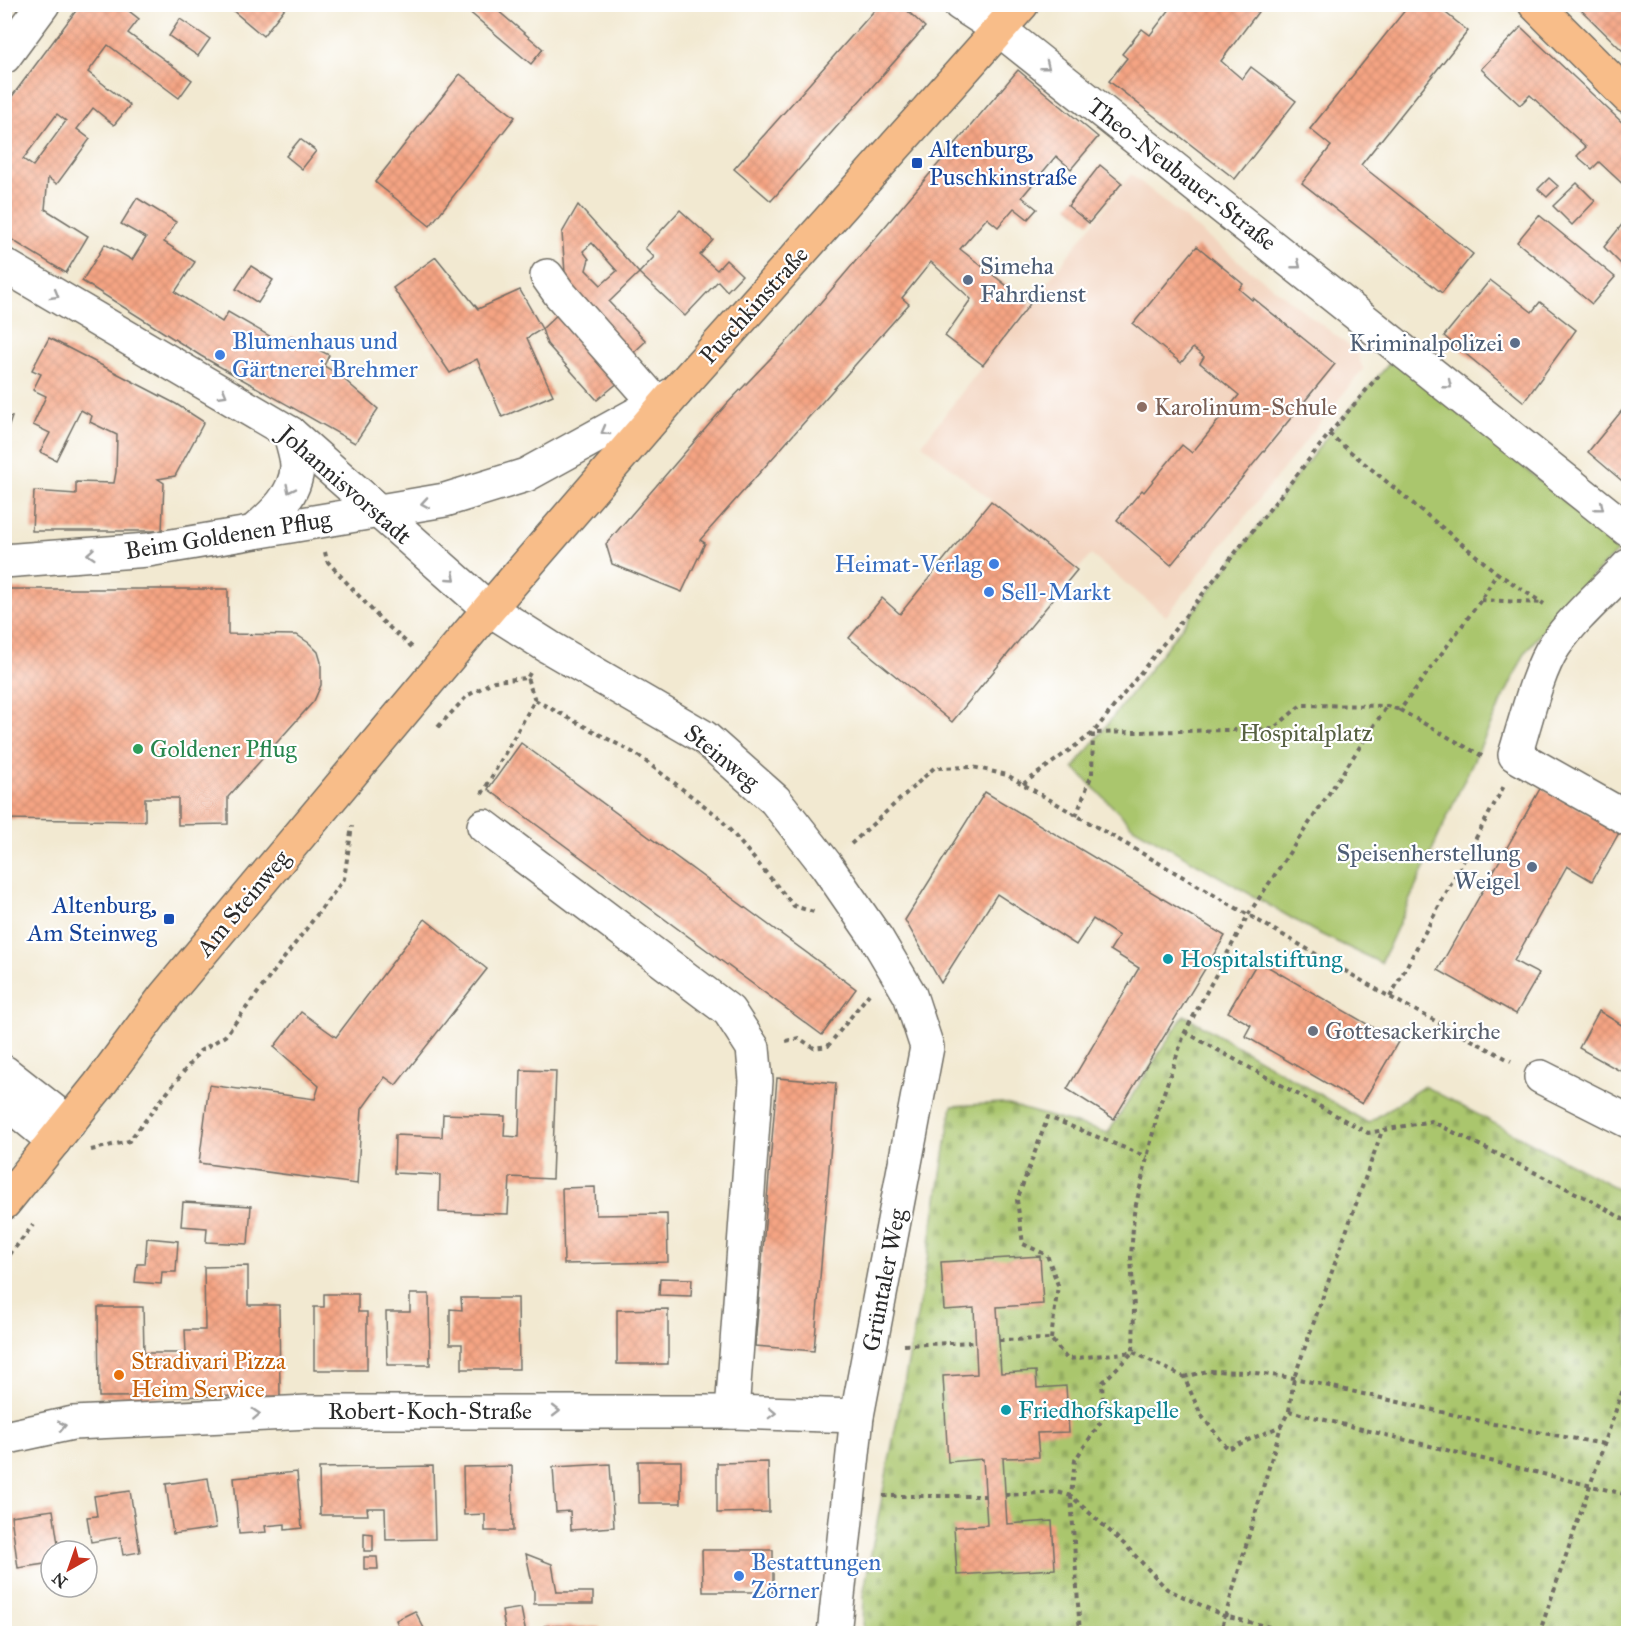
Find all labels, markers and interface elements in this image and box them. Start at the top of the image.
one-way arrow [1039,59,1050,70]
street label: Theo-Neubauer-Straße [1081,91,1283,257]
place label: Altenburg, Puschkinstraße [928,134,1077,192]
marker: Altenburg, Puschkinstraße [910,156,924,170]
street label: Puschkinstraße [693,240,815,370]
place label: Simeha Fahrdienst [980,251,1087,309]
one-way arrow [1291,258,1302,269]
marker: Simeha Fahrdienst [961,273,975,287]
one-way arrow [49,288,59,299]
place label: Blumenhaus und Gärtnerei Brehmer [232,326,418,384]
place label: Kriminalpolizei [1349,328,1503,358]
marker: Kriminalpolizei [1508,336,1522,350]
marker: Blumenhaus und Gärtnerei Brehmer [213,348,227,362]
one-way arrow [1441,377,1452,388]
one-way arrow [217,387,227,398]
place label: Karolinum-Schule [1154,392,1337,422]
marker: Karolinum-Schule [1135,400,1149,414]
street label: Johannisvorstadt [270,417,418,551]
one-way arrow [600,424,611,435]
one-way arrow [285,482,297,493]
one-way arrow [420,497,430,509]
one-way arrow [1593,499,1604,510]
street label: Beim Goldenen Pflug [123,504,334,566]
one-way arrow [86,548,95,561]
place label: Heimat-Verlag [835,549,983,579]
marker: Heimat-Verlag [987,557,1001,571]
one-way arrow [445,570,456,581]
place label: Sell-Markt [1001,577,1111,607]
marker: Sell-Markt [982,585,996,599]
street label: Steinweg [678,718,766,797]
park label: Hospitalplatz [1239,718,1373,748]
place label: Goldener Pflug [150,734,297,764]
marker: Goldener Pflug [131,742,145,756]
place label: Speisenherstellung Weigel [1337,838,1521,896]
street label: Am Steinweg [189,843,297,963]
marker: Speisenherstellung Weigel [1525,860,1539,874]
place label: Altenburg, Am Steinweg [26,890,158,948]
marker: Altenburg, Am Steinweg [162,912,176,926]
place label: Hospitalstiftung [1180,944,1343,974]
marker: Hospitalstiftung [1161,952,1175,966]
place label: Gottesackerkirche [1325,1016,1501,1046]
marker: Gottesackerkirche [1306,1024,1320,1038]
street label: Grüntaler Weg [855,1205,913,1354]
place label: Stradivari Pizza Heim Service [131,1346,287,1404]
marker: Stradivari Pizza Heim Service [112,1368,126,1382]
place label: Friedhofskapelle [1018,1395,1179,1425]
street label: Robert-Koch-Straße [328,1396,532,1426]
marker: Friedhofskapelle [999,1403,1013,1417]
one-way arrow [552,1405,561,1417]
one-way arrow [768,1407,777,1420]
one-way arrow [252,1408,261,1421]
one-way arrow [57,1420,67,1433]
north arrow [39,1539,99,1599]
place label: Bestattungen Zörner [751,1547,881,1605]
text: N [48,1568,71,1592]
marker: Bestattungen Zörner [732,1569,746,1583]

